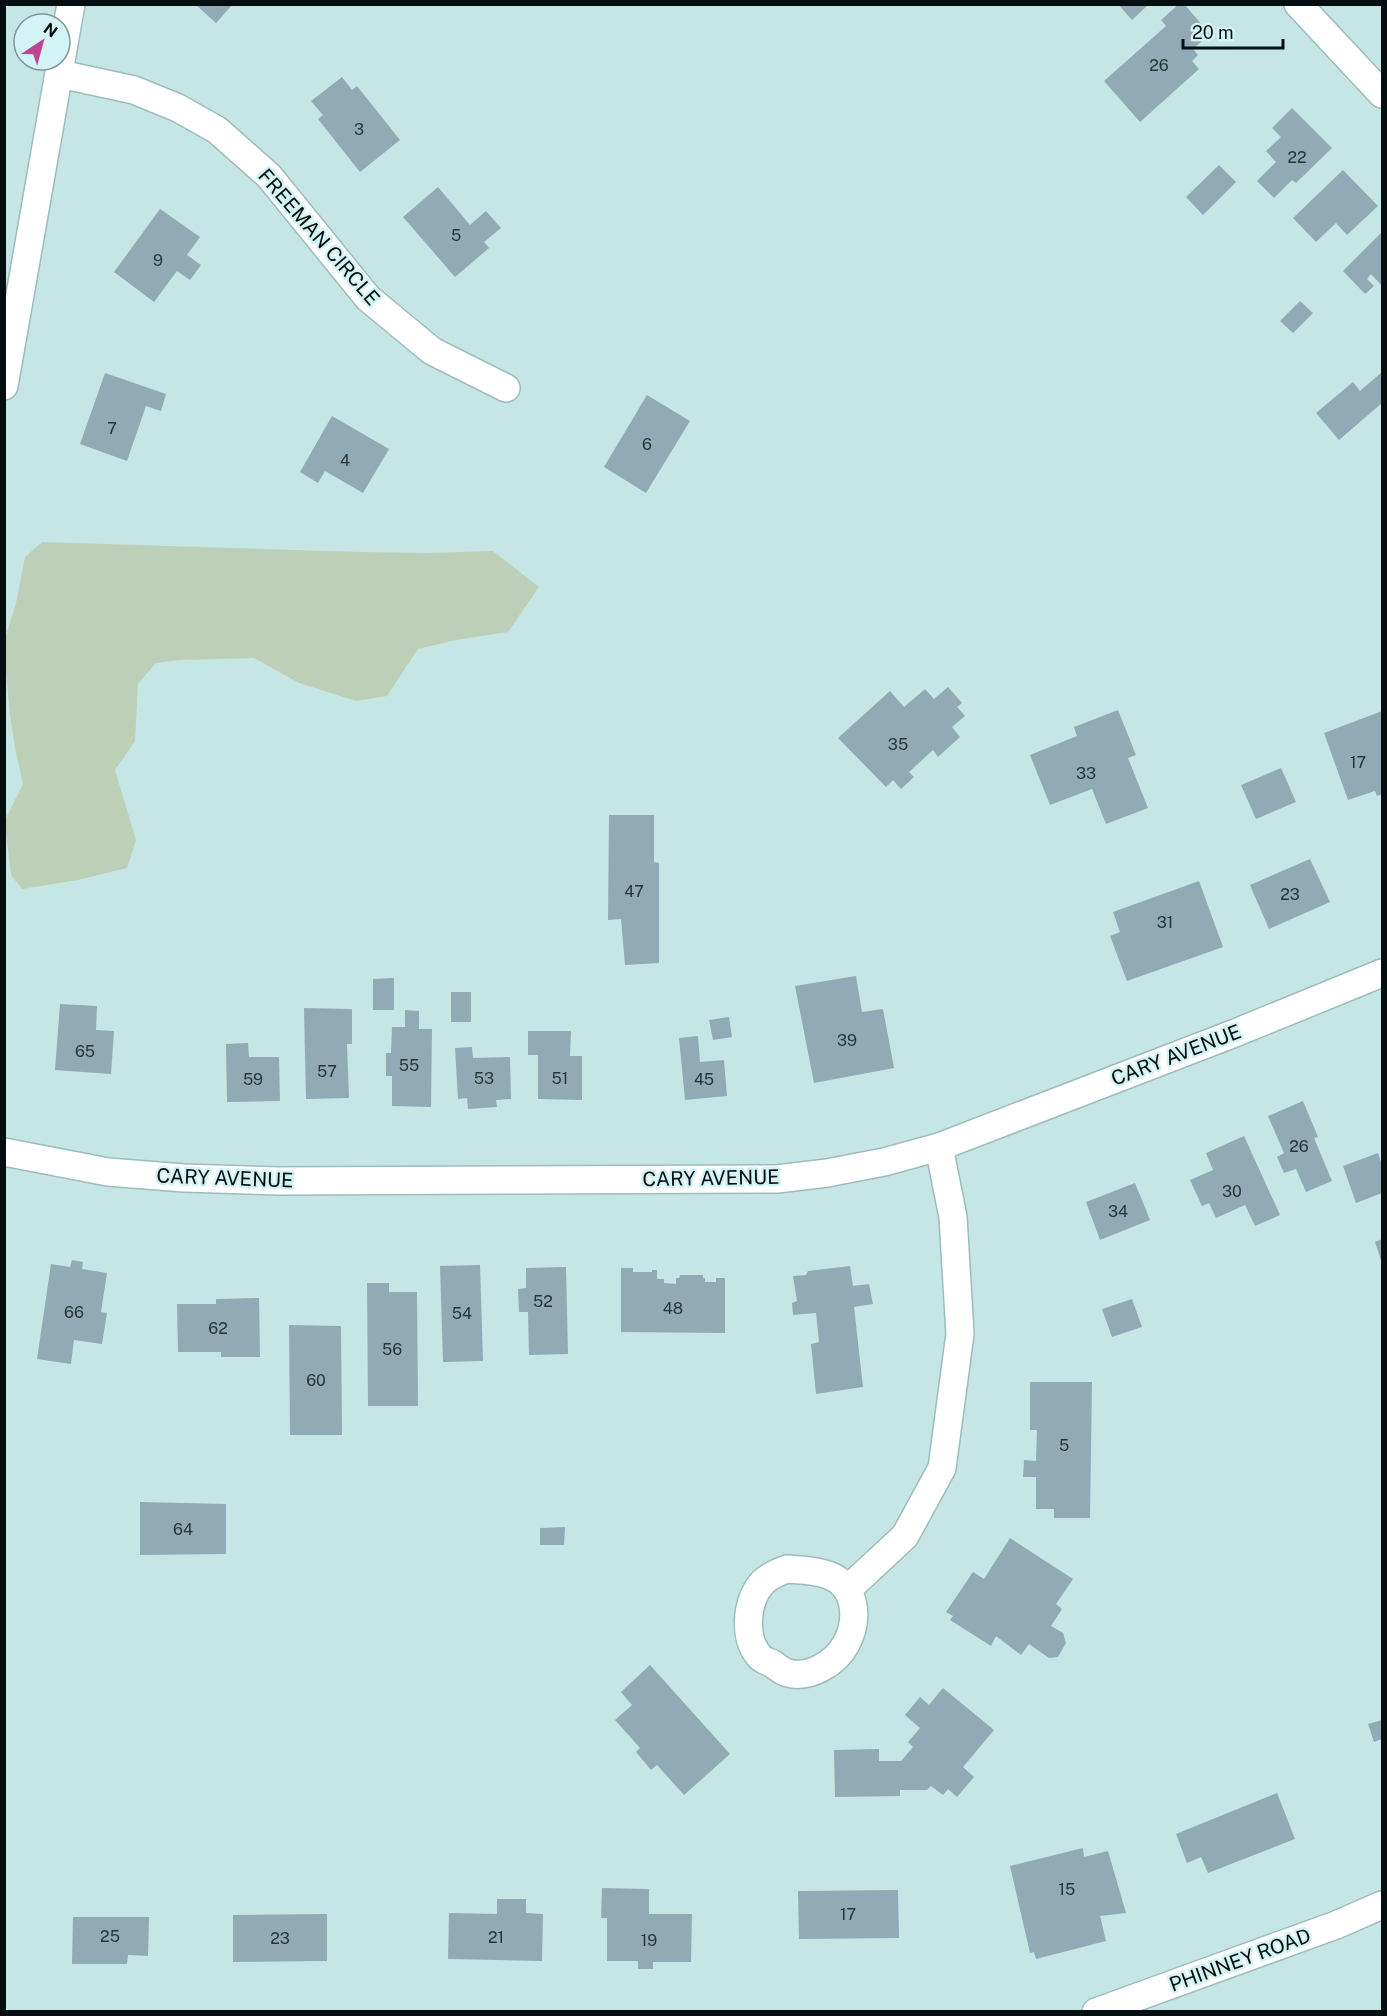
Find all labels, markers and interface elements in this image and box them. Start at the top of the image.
north arrow [12,12,72,72]
scale bar [1183,12,1284,50]
text: N [40,19,61,42]
text: 20 m [1192,22,1234,43]
house number: 26 [1149,56,1169,75]
house number: 3 [354,120,364,139]
house number: 22 [1287,148,1307,167]
street label: FREEMAN CIRCLE [253,164,385,310]
house number: 5 [451,226,461,245]
house number: 9 [153,251,163,270]
house number: 7 [107,419,117,438]
house number: 6 [642,435,652,454]
house number: 4 [340,451,350,470]
house number: 35 [888,735,908,754]
house number: 17 [1350,753,1366,772]
house number: 33 [1076,764,1096,783]
house number: 47 [624,882,644,901]
house number: 23 [1280,885,1300,904]
house number: 31 [1157,913,1173,932]
street label: CARY AVENUE [1108,1019,1244,1091]
house number: 39 [837,1031,857,1050]
house number: 65 [75,1042,95,1061]
house number: 55 [399,1056,419,1075]
house number: 57 [317,1062,337,1081]
house number: 53 [474,1069,494,1088]
house number: 51 [552,1069,568,1088]
house number: 59 [243,1070,263,1089]
house number: 45 [694,1070,714,1089]
house number: 26 [1289,1137,1309,1156]
street label: CARY AVENUE [156,1164,294,1192]
street label: CARY AVENUE [642,1165,780,1191]
house number: 30 [1222,1182,1242,1201]
house number: 34 [1108,1202,1128,1221]
house number: 52 [533,1292,553,1311]
house number: 48 [663,1299,683,1318]
house number: 66 [64,1303,84,1322]
house number: 54 [452,1304,472,1323]
house number: 62 [208,1319,228,1338]
house number: 56 [382,1340,402,1359]
house number: 60 [306,1371,326,1390]
house number: 5 [1059,1436,1069,1455]
house number: 64 [173,1520,193,1539]
house number: 15 [1059,1880,1075,1899]
house number: 17 [840,1905,856,1924]
street label: PHINNEY ROAD [1166,1923,1314,1997]
house number: 25 [100,1927,120,1946]
house number: 21 [488,1928,504,1947]
house number: 23 [270,1929,290,1948]
house number: 19 [641,1931,657,1950]

